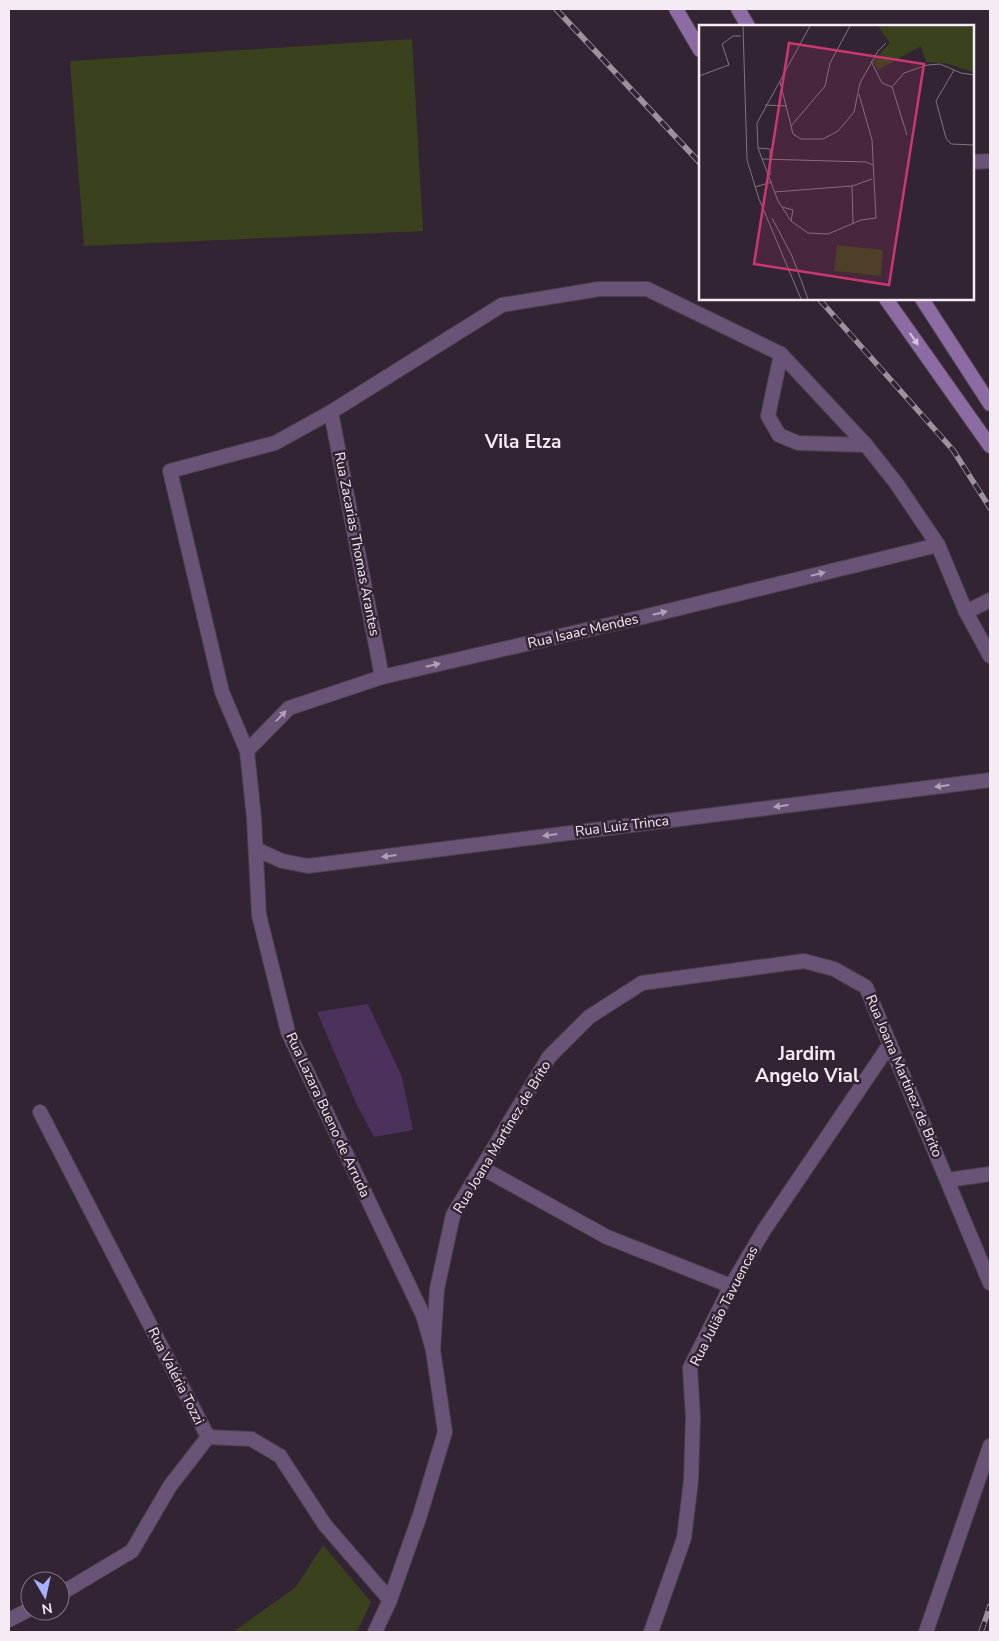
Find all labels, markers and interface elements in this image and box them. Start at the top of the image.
inset map [699,25,974,300]
one-way arrow [909,332,919,345]
district label: Vila Elza [484,429,561,455]
street label: Rua Zacarias Thomas Arantes [330,450,384,638]
one-way arrow [810,570,825,578]
street label: Rua Isaac Mendes [526,609,641,653]
one-way arrow [652,609,667,617]
one-way arrow [426,661,441,669]
one-way arrow [275,711,287,723]
one-way arrow [934,782,950,790]
one-way arrow [772,802,788,810]
street label: Rua Luiz Trinca [574,811,670,841]
one-way arrow [542,831,558,839]
one-way arrow [380,852,396,860]
street label: Rua Joana Martinez de Brito [861,992,947,1160]
street label: Rua Lazara Bueno de Arruda [281,1029,375,1201]
district label: Jardim Angelo Vial [755,1041,859,1089]
street label: Rua Joana Martinez de Brito [449,1057,555,1217]
street label: Rua Julião Tavuencas [685,1242,763,1369]
street label: Rua Valéria Tozzi [143,1324,209,1428]
north arrow [20,1571,70,1621]
text: N [40,1598,54,1619]

